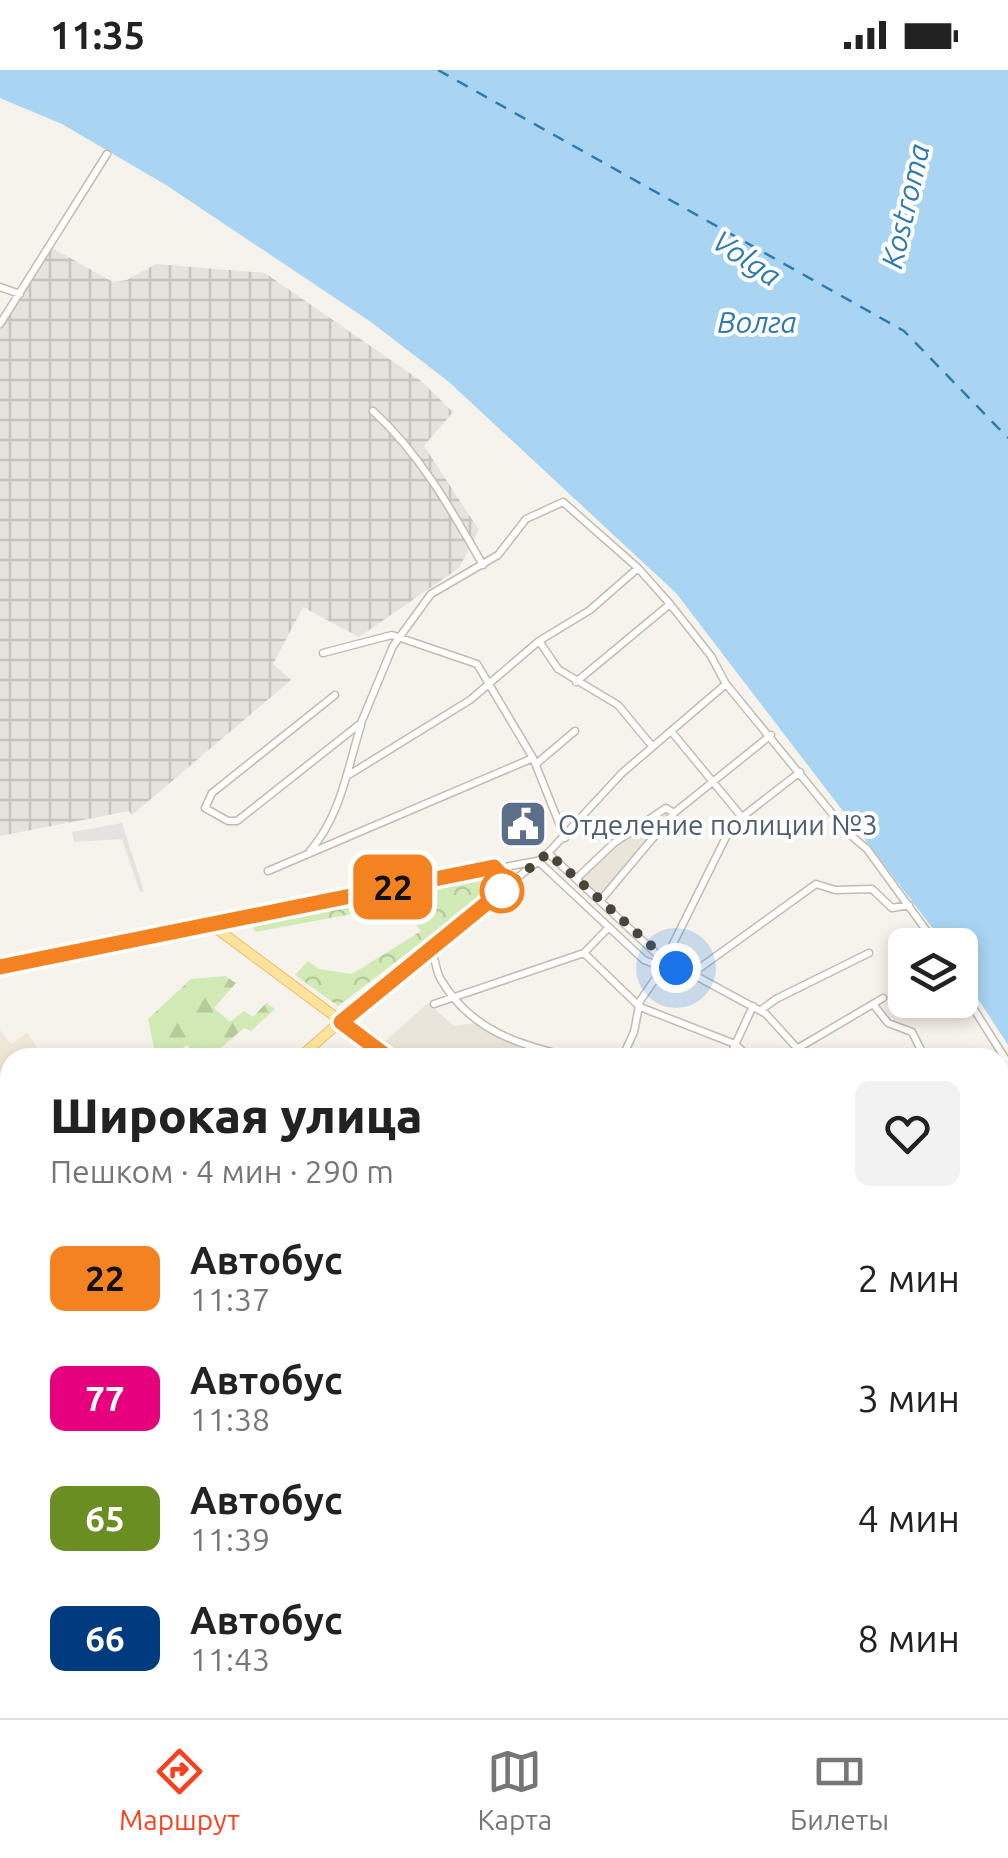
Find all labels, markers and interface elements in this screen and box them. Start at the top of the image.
text: 11:35 [50,14,145,56]
water label: Kostroma [874,140,936,272]
water label: Volga [707,223,787,293]
water label: Волга [717,305,797,339]
public building icon: Отделение полиции №3 [497,798,549,850]
place label: Отделение полиции №3 [558,809,878,840]
line badge: 22 [348,854,438,920]
text: 22 [373,867,413,907]
unlabelled marker [481,870,523,912]
map controls [888,928,978,1018]
button: layers [888,928,978,1018]
your location [651,943,701,993]
button: heart [855,1081,960,1186]
text: Широкая улица [50,1088,423,1142]
text: Пешком · 4 мин · 290 m [50,1153,394,1189]
text: Автобус [190,1239,343,1281]
text: 2 мин [858,1257,960,1299]
text: 22 [85,1258,125,1298]
text: 11:37 [190,1281,270,1317]
text: Автобус [190,1359,343,1401]
text: 3 мин [858,1377,960,1419]
text: 77 [85,1378,125,1418]
text: 11:38 [190,1401,270,1437]
text: Автобус [190,1479,343,1521]
text: 4 мин [858,1497,960,1539]
text: 65 [85,1498,125,1538]
text: 11:39 [190,1521,270,1557]
text: Автобус [190,1599,343,1641]
text: 8 мин [858,1617,960,1659]
text: 66 [85,1618,125,1658]
text: 11:43 [190,1641,270,1677]
tab: Маршрут [119,1744,240,1835]
tab: Карта [478,1744,552,1835]
tab: Билеты [790,1744,889,1835]

